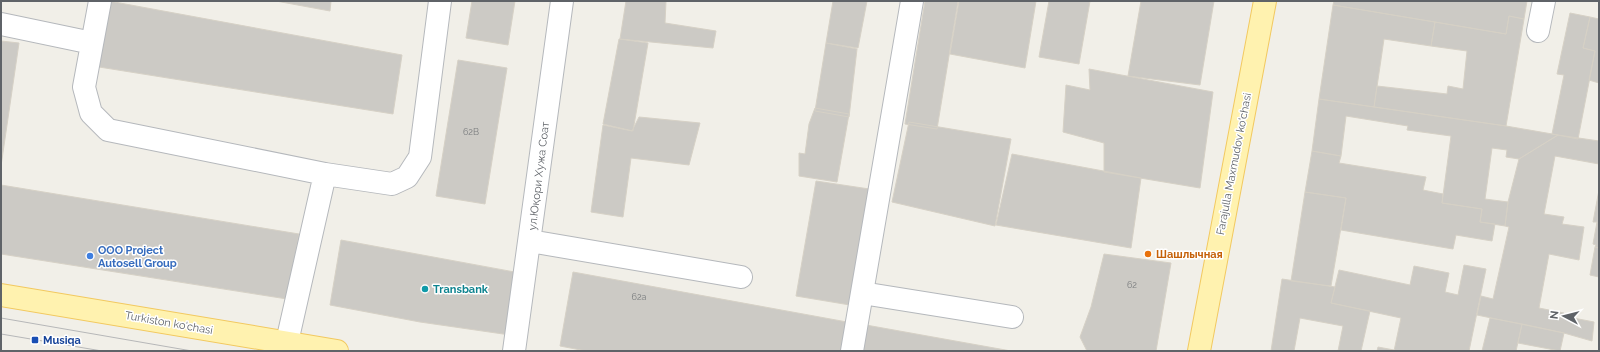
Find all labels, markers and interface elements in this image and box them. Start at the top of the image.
street label: Farajulla Maxmudov ko'chasi [1214,92,1254,236]
street label: ул.Юқори Хужа Соат [526,120,552,231]
house number: 62В [463,127,479,137]
place label: OOO Project Autosell Group [98,244,177,270]
place label: Шашлычная [1156,248,1223,261]
marker: Шашлычная [1143,249,1153,259]
marker: OOO Project Autosell Group [85,251,95,261]
house number: 62 [1127,280,1137,290]
place label: Transbank [433,283,489,296]
marker: Transbank [420,284,430,294]
house number: 62а [631,292,647,302]
north arrow [1544,296,1584,336]
street label: Turkiston ko'chasi [124,309,214,337]
text: N [1548,310,1562,320]
place label: Musiqa [43,334,81,347]
marker: Musiqa [30,335,40,345]

